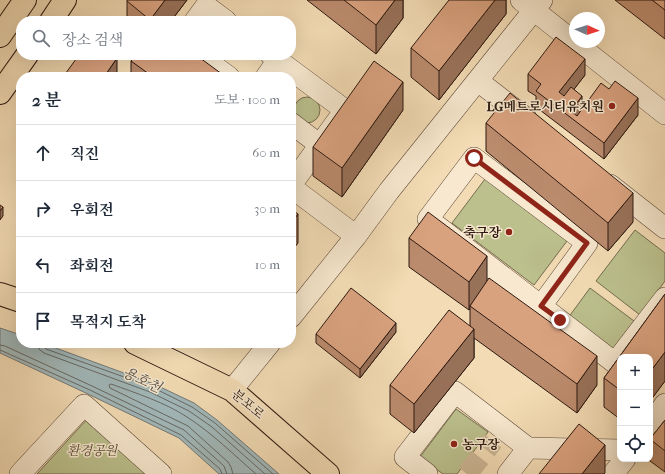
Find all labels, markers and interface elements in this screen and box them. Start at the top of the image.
north arrow [569,12,605,48]
search box [16,16,296,60]
icon: search [30,27,52,49]
text: 장소 검색 [62,31,123,49]
text: 2 분 [32,90,61,110]
text: 도보 · 100 m [214,92,280,107]
place label: LG메트로시티유치원 [487,99,604,114]
marker: LG메트로시티유치원 [607,101,617,111]
icon: ahead [32,142,54,164]
text: 직진 [70,145,99,163]
text: 60 m [252,145,280,160]
route start [465,149,483,167]
icon: right [32,198,54,220]
text: 우회전 [70,201,113,219]
text: 30 m [254,201,280,216]
place label: 축구장 [463,225,501,240]
marker: 축구장 [504,227,514,237]
icon: left [32,254,54,276]
text: 좌회전 [70,257,113,275]
text: 10 m [255,257,280,272]
icon: arrive [32,310,54,332]
route end [551,311,569,329]
text: 목적지 도착 [70,313,146,331]
map controls [617,354,653,462]
button: + [617,354,653,390]
water label: 용호천 [120,364,165,397]
street label: 분포로 [229,386,268,422]
button: − [617,390,653,426]
button: locate [617,426,653,462]
place label: 농구장 [462,437,500,452]
marker: 농구장 [449,439,459,449]
park label: 환경공원 [67,443,119,458]

